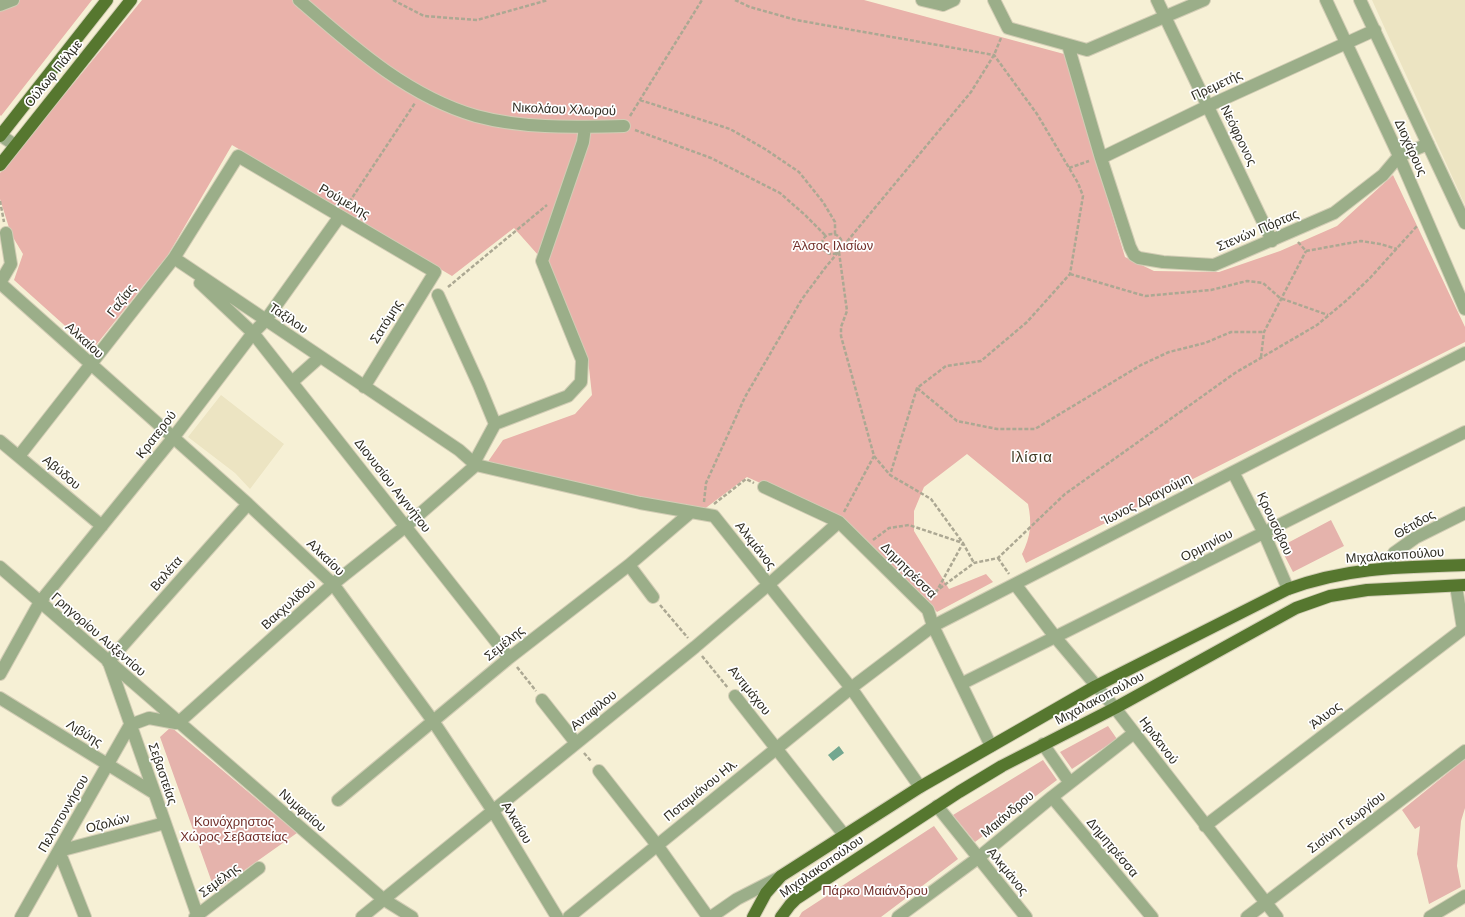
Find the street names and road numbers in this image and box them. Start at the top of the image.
street label: Ούλωφ Πάλμε [22,37,86,111]
street label: Πρεμετής [1189,67,1245,105]
street label: Νικολάου Χλωρού [512,100,616,120]
street label: Νεόφρονος [1217,103,1259,169]
street label: Διοχάρους [1391,117,1429,179]
street label: Ρούμελης [316,181,372,223]
street label: Στενών Πόρτας [1215,207,1301,255]
street label: Γαζίας [104,282,140,320]
street label: Σατόμης [367,297,407,347]
street label: Ταξίλου [266,300,310,338]
street label: Αλκαίου [62,320,106,362]
street label: Κρατερού [134,408,180,462]
street label: Διονυσίου Αιγινήτου [350,436,434,536]
street label: Αβύδου [39,453,83,493]
street label: Ίωνος Δραγούμη [1100,471,1194,529]
street label: Κρουσόβου [1253,490,1295,558]
street label: Θέτιδος [1392,507,1438,543]
street label: Αλκμάνος [731,519,779,573]
street label: Ορμηνίου [1179,526,1235,566]
street label: Αλκαίου [303,536,347,580]
street label: Δημητρέσσα [877,540,939,602]
street label: Μιχαλακοπούλου [1345,545,1445,567]
street label: Βαλέτα [148,553,186,595]
street label: Βακχυλίδου [259,577,319,633]
street label: Γρηγορίου Αυξεντίου [48,590,148,680]
street label: Σεμέλης [482,623,528,665]
street label: Αντιμάχου [724,663,774,719]
street label: Μιχαλακοπούλου [1053,669,1147,729]
street label: Αντιφίλου [568,688,620,734]
street label: Άλυος [1307,699,1345,733]
street label: Ηριδανού [1135,714,1181,768]
street label: Λιβύης [63,717,105,751]
street label: Σεβαστείας [144,741,180,807]
street label: Ποταμιάνου Ηλ. [661,757,741,825]
street label: Πελοποννήσου [36,772,92,856]
street label: Νυμφαίου [275,786,329,836]
street label: Μαιάνδρου [978,788,1038,842]
street label: Σισίνη Γεωργίου [1305,789,1389,857]
street label: Αλκαίου [497,799,535,847]
street label: Οζολών [84,811,132,837]
street label: Δημητρέσσα [1083,815,1141,881]
street label: Μιχαλακοπούλου [777,832,867,902]
street label: Αλκμάνος [983,845,1031,899]
street label: Σεμέλης [196,861,244,901]

